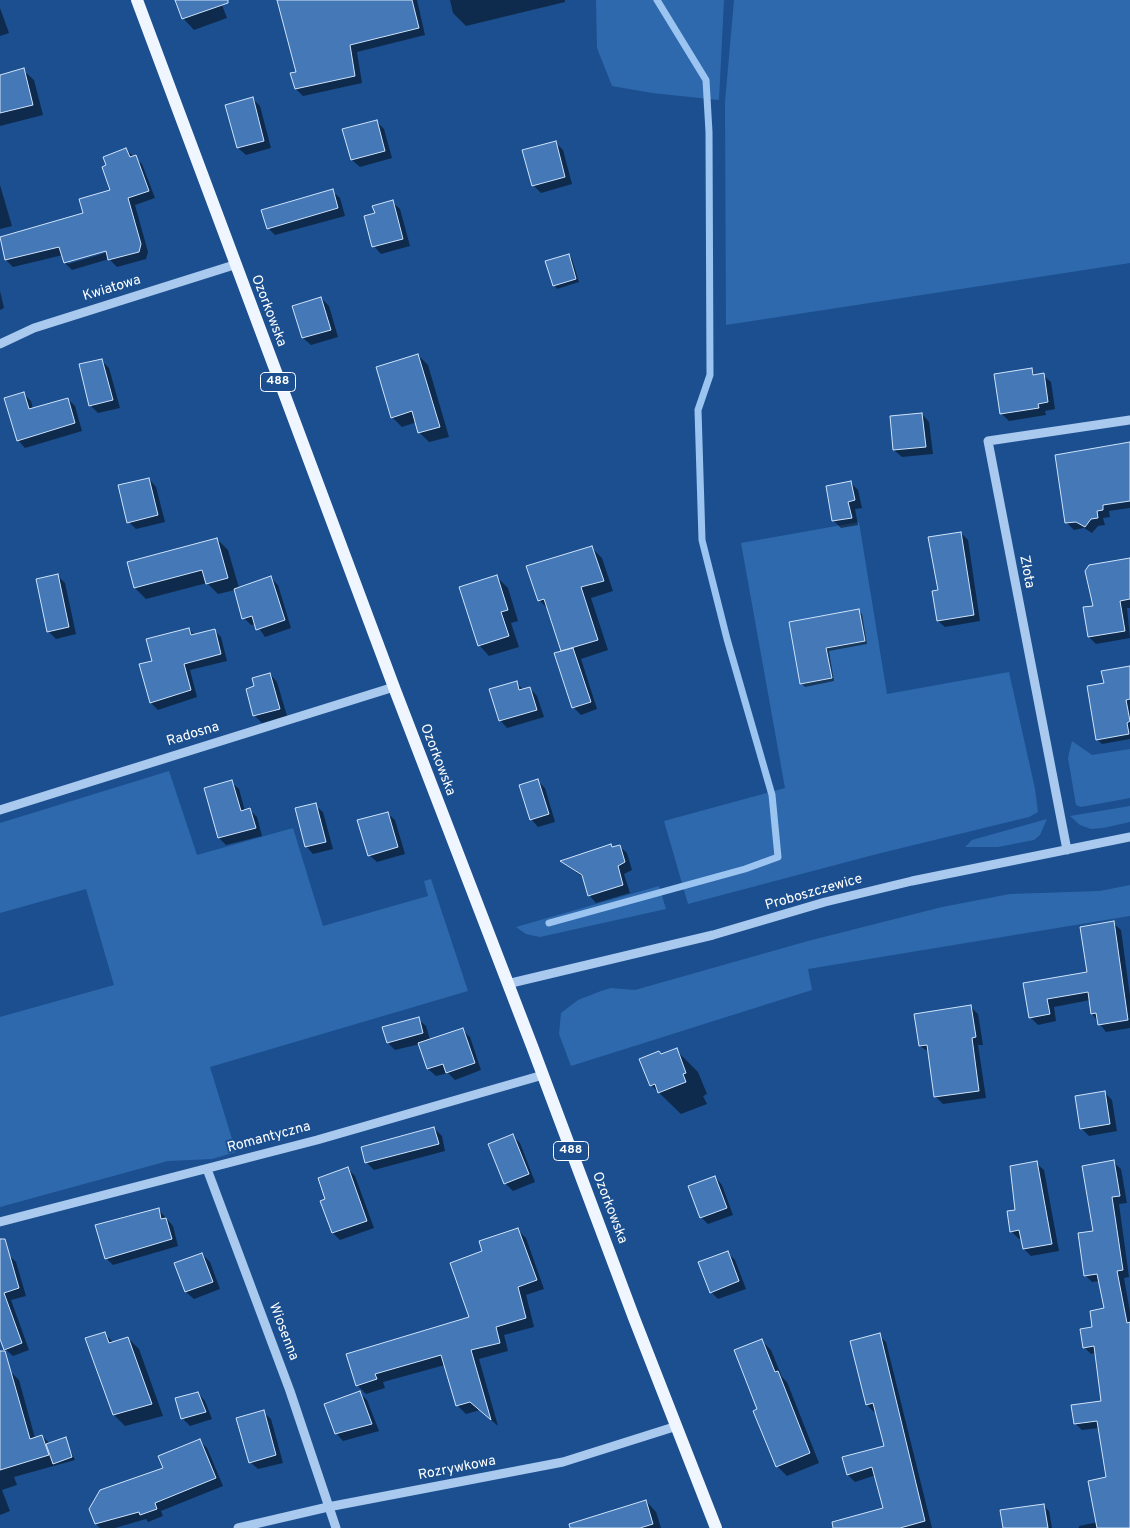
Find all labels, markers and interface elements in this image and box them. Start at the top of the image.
street label: Kwiatowa [81,272,143,306]
street label: Ozorkowska [247,273,289,349]
road number: 488 [260,372,296,392]
street label: Złota [1015,554,1037,590]
street label: Radosna [165,719,221,751]
street label: Ozorkowska [416,722,458,798]
street label: Proboszczewice [764,871,864,915]
street label: Romantyczna [226,1119,312,1157]
road number: 488 [554,1142,588,1160]
street label: Ozorkowska [588,1170,630,1246]
street label: Wiosenna [264,1301,302,1363]
street label: Rozrywkowa [417,1453,497,1485]

